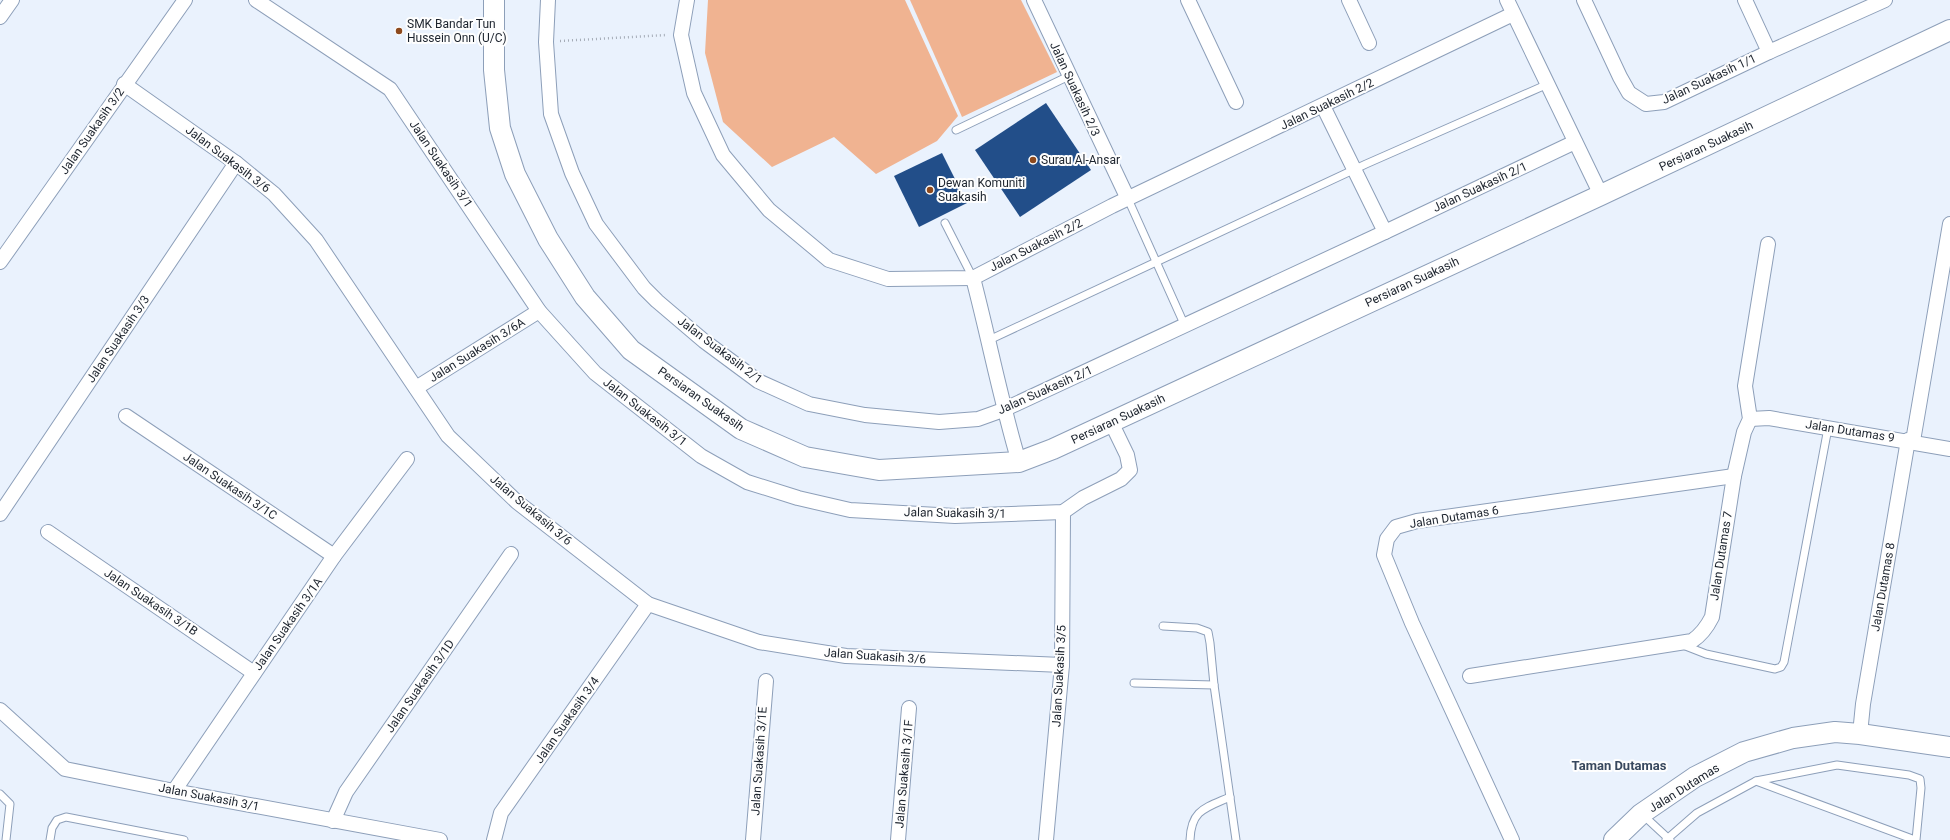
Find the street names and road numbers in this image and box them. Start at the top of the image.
street label: Jalan Suakasih 2/3 [1047,40,1103,138]
street label: Jalan Suakasih 1/1 [1660,51,1758,107]
street label: Jalan Suakasih 2/2 [1278,75,1376,133]
street label: Jalan Suakasih 3/2 [57,85,127,177]
street label: Jalan Suakasih 3/1 [407,118,475,210]
street label: Persiaran Suakasih [1657,118,1755,174]
street label: Jalan Suakasih 3/6 [183,123,273,195]
street label: Jalan Suakasih 2/1 [1431,159,1529,215]
street label: Jalan Suakasih 2/2 [987,215,1085,274]
street label: Persiaran Suakasih [1363,254,1461,310]
street label: Jalan Suakasih 3/3 [84,293,152,385]
street label: Jalan Suakasih 2/1 [675,314,765,386]
street label: Jalan Suakasih 3/6A [427,315,528,385]
street label: Jalan Suakasih 2/1 [995,363,1095,417]
street label: Persiaran Suakasih [655,364,747,434]
street label: Jalan Suakasih 3/1 [600,375,690,449]
street label: Persiaran Suakasih [1069,391,1167,447]
street label: Jalan Dutamas 9 [1804,417,1896,445]
street label: Jalan Suakasih 3/1C [180,449,280,523]
street label: Jalan Suakasih 3/6 [487,472,575,548]
street label: Jalan Dutamas 6 [1408,503,1500,531]
street label: Jalan Suakasih 3/1 [904,505,1006,521]
street label: Jalan Dutamas 7 [1707,510,1735,602]
street label: Jalan Dutamas 8 [1868,541,1898,633]
street label: Jalan Suakasih 3/1B [102,566,200,638]
street label: Jalan Suakasih 3/1A [251,575,325,673]
street label: Jalan Suakasih 3/5 [1049,624,1069,727]
street label: Jalan Suakasih 3/1D [383,637,457,735]
street label: Jalan Suakasih 3/6 [824,645,927,667]
street label: Jalan Suakasih 3/4 [532,674,602,766]
street label: Jalan Suakasih 3/1E [748,706,770,816]
street label: Jalan Suakasih 3/1F [892,719,916,829]
street label: Jalan Dutamas [1646,761,1722,815]
street label: Jalan Suakasih 3/1 [157,780,261,814]

